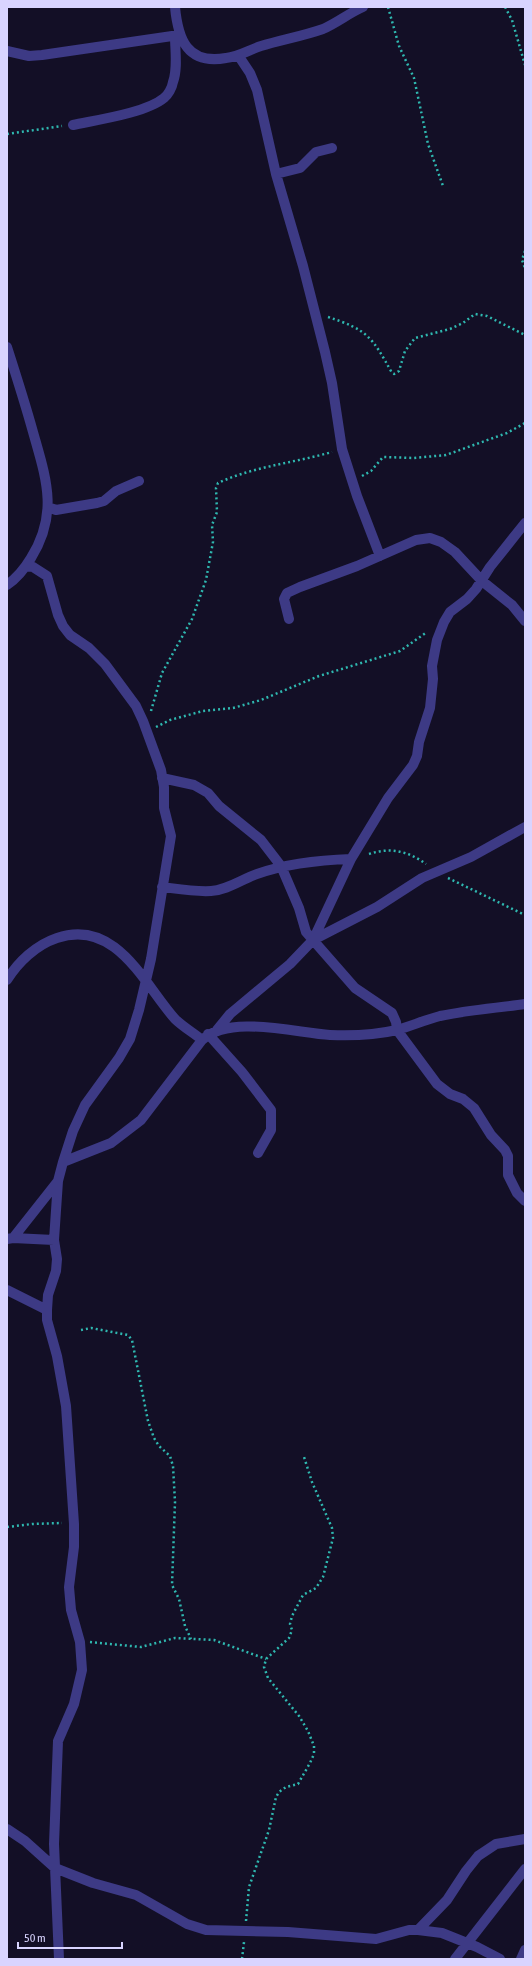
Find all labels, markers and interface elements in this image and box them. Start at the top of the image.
scale bar [18,1924,122,1950]
text: 50 m [24,1931,46,1945]

